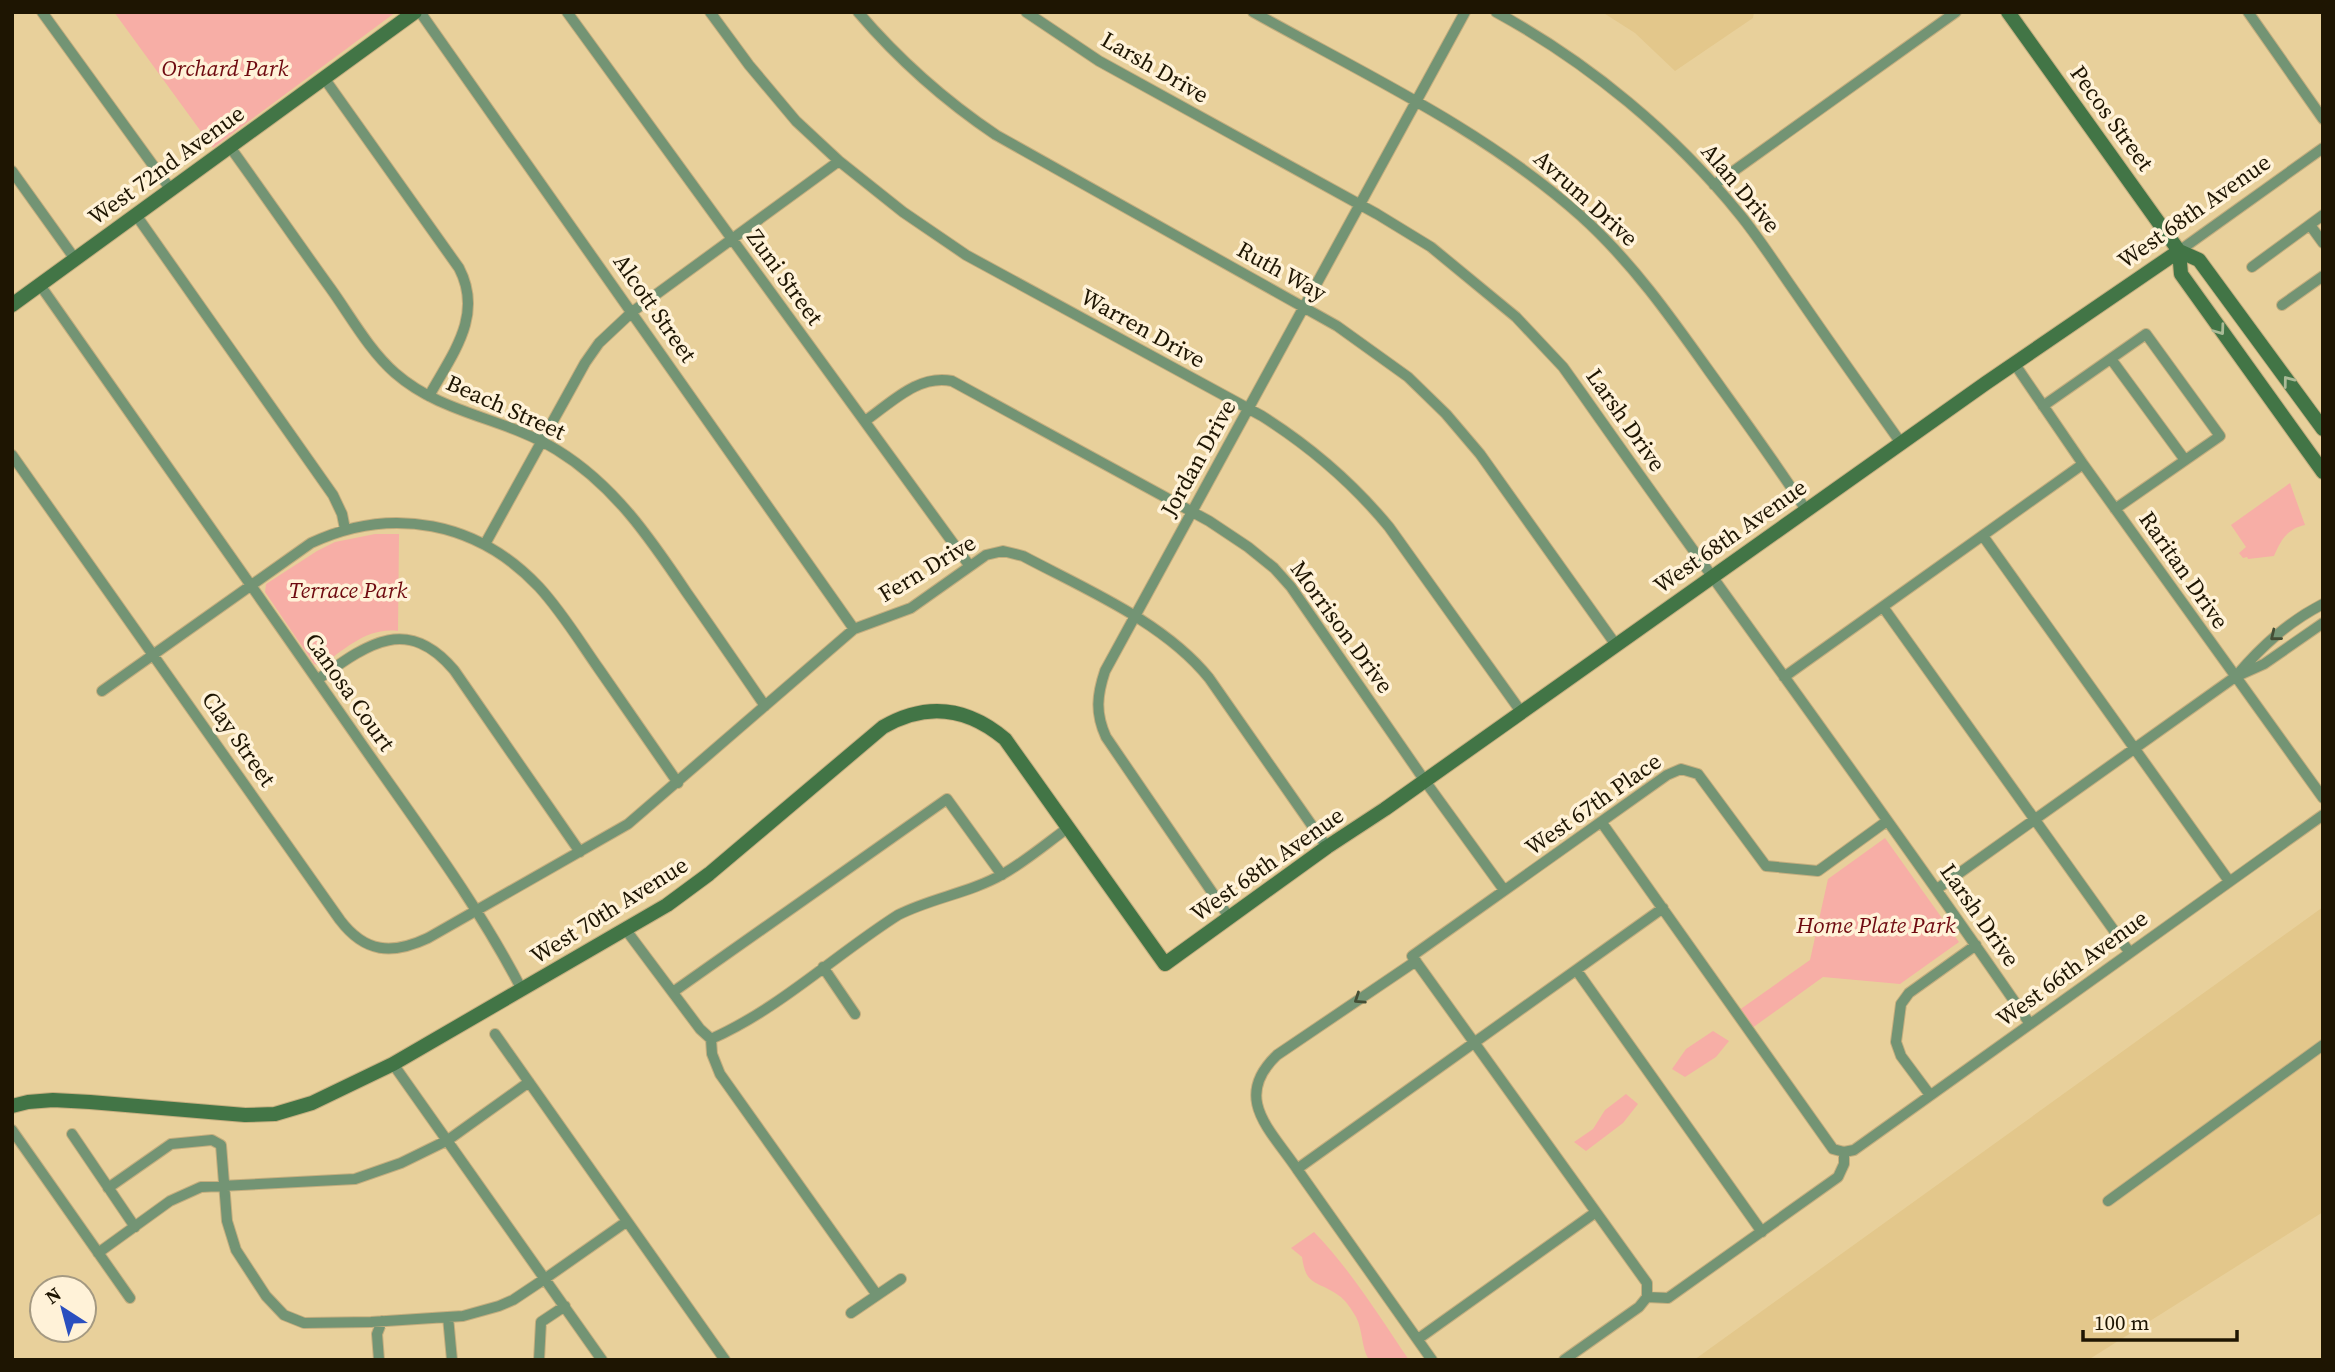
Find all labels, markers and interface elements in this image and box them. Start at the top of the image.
street label: Larsh Drive [1095,23,1215,111]
park label: Orchard Park [162,52,289,84]
street label: Pecos Street [2063,59,2162,178]
street label: West 72nd Avenue [81,97,251,233]
street label: Alan Drive [1694,136,1788,240]
street label: Avrum Drive [1527,143,1645,253]
street label: West 68th Avenue [2111,146,2277,276]
street label: Zuni Street [739,223,831,332]
street label: Ruth Way [1231,233,1333,309]
street label: Alcott Street [606,247,704,369]
street label: Warren Drive [1075,281,1211,375]
one-way arrow [2212,322,2225,335]
street label: Larsh Drive [1579,362,1673,478]
street label: Beach Street [441,366,571,448]
one-way arrow [2283,376,2296,389]
street label: Jordan Drive [1152,394,1243,523]
street label: West 68th Avenue [1647,471,1813,601]
street label: Raritan Drive [2132,505,2236,635]
street label: Fern Drive [872,526,982,610]
street label: Morrison Drive [1283,554,1401,700]
park label: Terrace Park [289,574,408,606]
street label: Canosa Court [297,626,403,758]
one-way arrow [2270,627,2282,640]
street label: Clay Street [195,685,284,793]
street label: West 67th Place [1518,745,1668,863]
street label: West 68th Avenue [1184,799,1350,929]
street label: West 70th Avenue [524,849,694,971]
street label: Larsh Drive [1933,857,2027,973]
street label: West 66th Avenue [1990,902,2154,1034]
park label: Home Plate Park [1795,909,1956,941]
one-way arrow [1354,991,1367,1003]
north arrow [28,1274,98,1344]
text: N [40,1281,66,1310]
scale bar [2083,1298,2237,1342]
text: 100 m [2094,1308,2149,1337]

